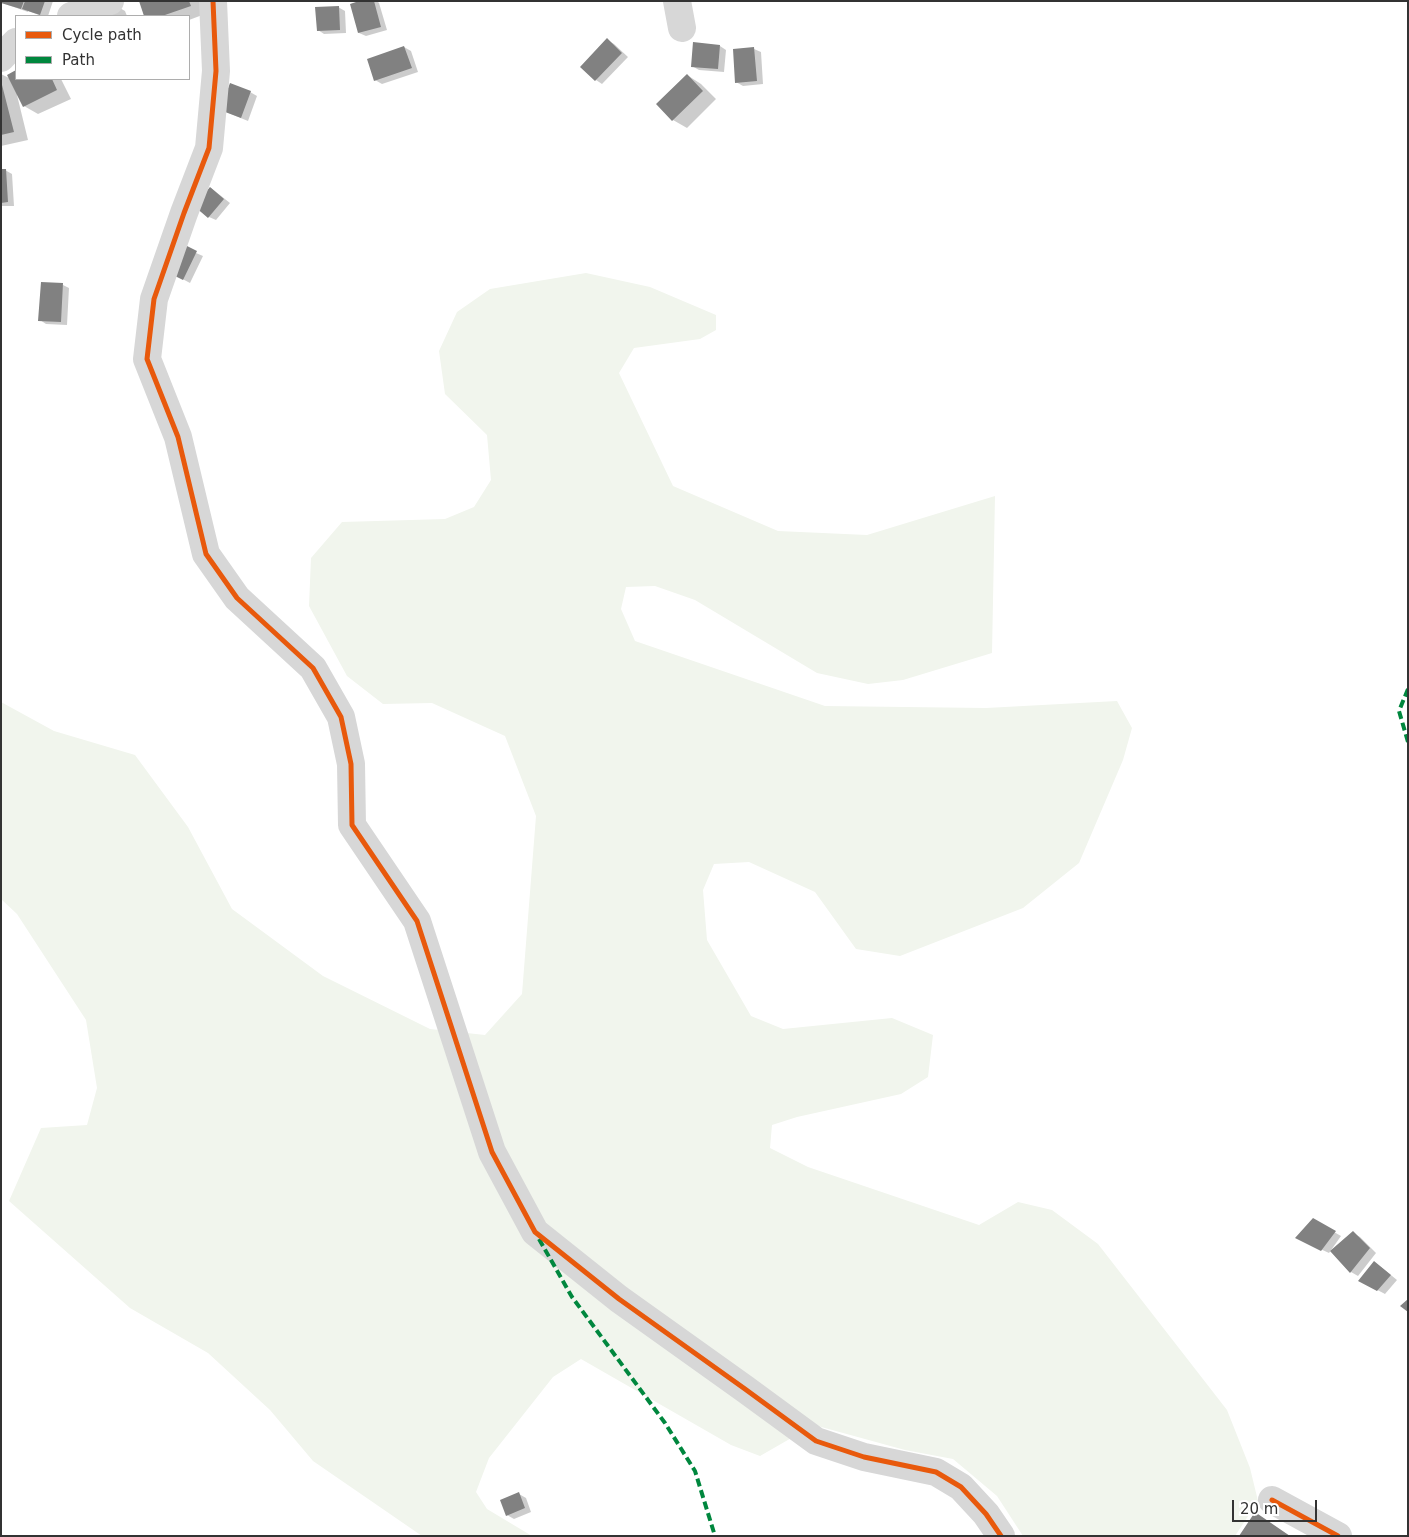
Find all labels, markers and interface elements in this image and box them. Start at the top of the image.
legend [15,15,190,80]
text: Cycle path [62,26,142,44]
text: Path [62,51,95,69]
scale bar [1234,1490,1319,1522]
text: 20 m [1240,1500,1278,1518]

